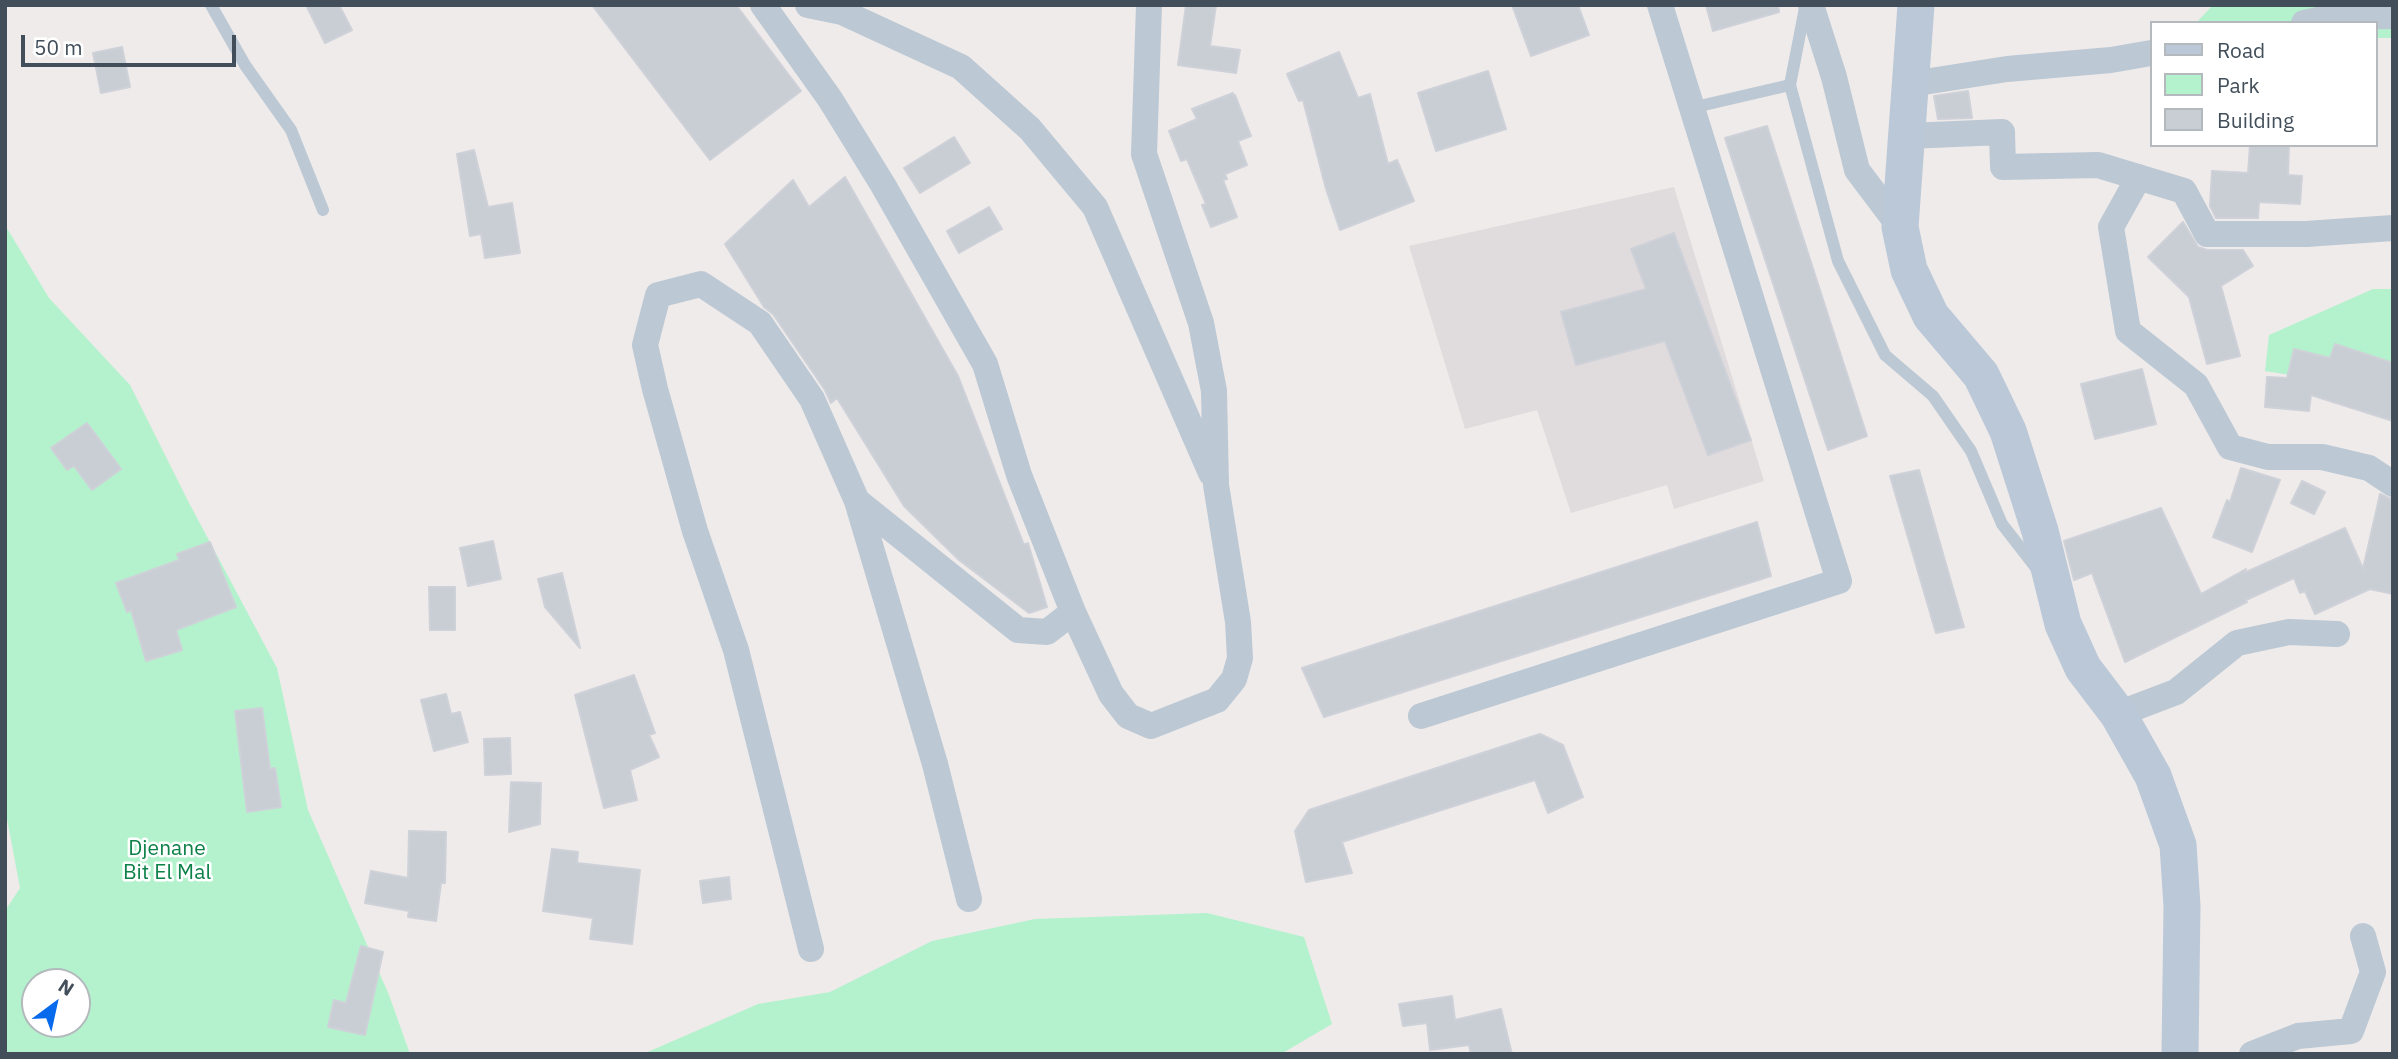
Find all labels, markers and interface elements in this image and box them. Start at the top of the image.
scale bar [24,21,240,65]
legend [2150,21,2377,147]
text: 50 m [34,33,83,61]
text: Road [2217,36,2265,64]
text: Park [2217,71,2260,99]
text: Building [2217,106,2294,134]
park label: Djenane Bit El Mal [123,836,211,886]
north arrow [21,968,91,1038]
text: N [54,973,79,1001]

